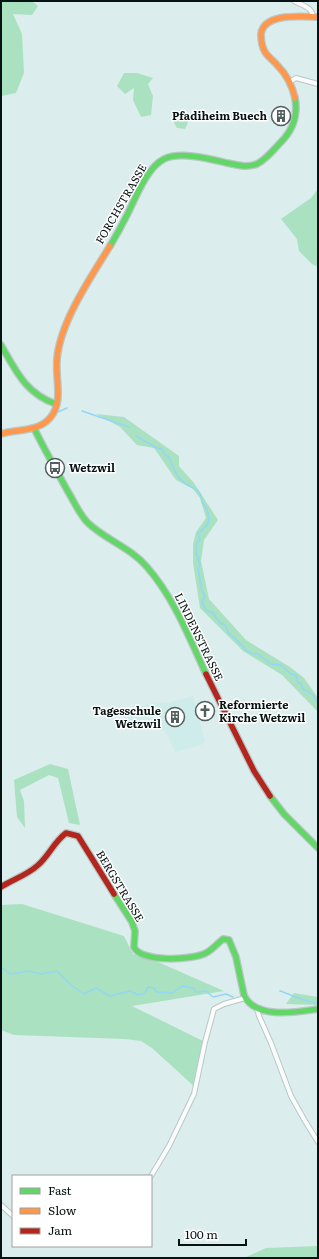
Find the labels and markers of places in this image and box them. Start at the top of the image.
building icon: Pfadiheim Buech [270,105,292,127]
place label: Pfadiheim Buech [172,107,267,123]
bus stop icon: Wetzwil [44,457,66,479]
place label: Wetzwil [69,459,115,475]
place label: Reformierte Kirche Wetzwil [219,696,305,725]
church icon: Reformierte Kirche Wetzwil [194,700,216,722]
place label: Tagesschule Wetzwil [93,702,161,731]
building icon: Tagesschule Wetzwil [164,706,186,728]

